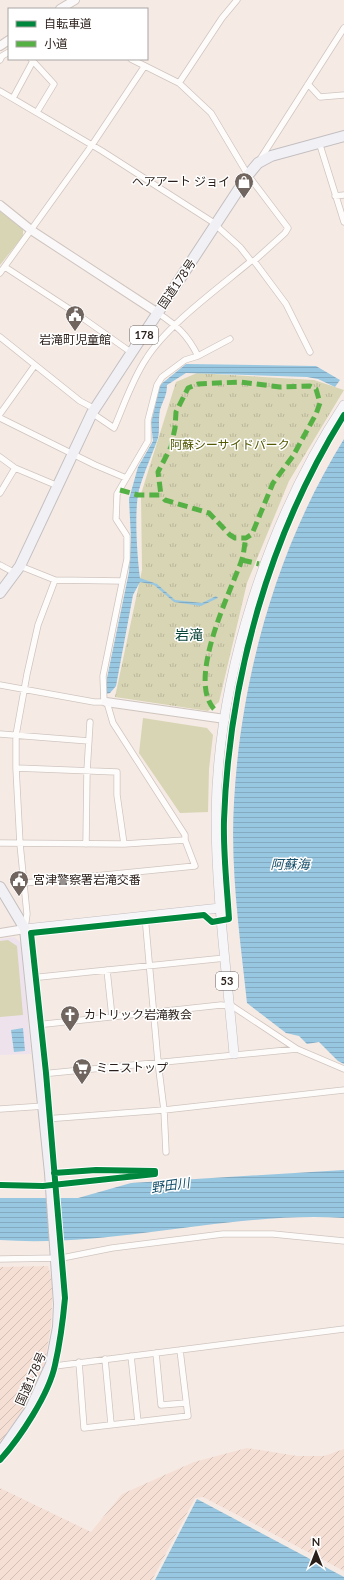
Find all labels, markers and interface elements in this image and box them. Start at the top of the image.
legend [8,8,148,60]
text: 自転車道 [44,16,92,31]
text: 小道 [44,36,68,51]
shop icon: ヘアアート ジョイ [233,171,255,199]
place label: ヘアアート ジョイ [132,174,230,189]
street label: 国道178号 [154,256,199,311]
public building icon: 岩滝町児童館 [64,304,86,332]
road number: 178 [130,326,158,344]
place label: 岩滝町児童館 [39,332,111,347]
park label: 阿蘇シーサイドパーク [170,437,290,452]
district label: 岩滝 [175,626,203,643]
water label: 阿蘇海 [270,856,311,872]
public building icon: 宮津警察署岩滝交番 [8,869,30,897]
place label: 宮津警察署岩滝交番 [33,872,141,887]
road number: 53 [216,972,238,990]
church icon: カトリック岩滝教会 [59,1004,81,1032]
place label: カトリック岩滝教会 [84,1007,192,1022]
supermarket icon: ミニストップ [71,1057,93,1085]
place label: ミニストップ [96,1060,168,1075]
water label: 野田川 [150,1174,192,1196]
street label: 国道178号 [12,1350,49,1408]
north arrow [296,1532,336,1572]
text: N [312,1535,320,1548]

